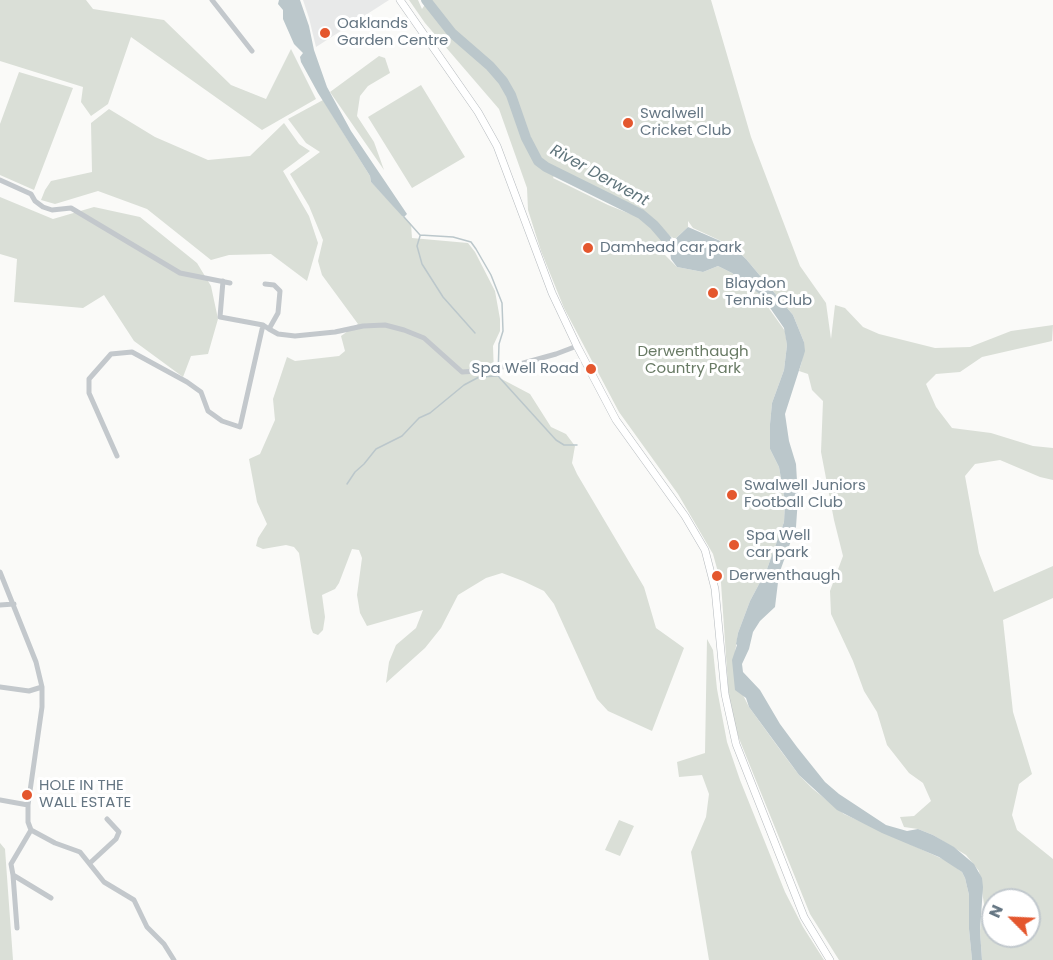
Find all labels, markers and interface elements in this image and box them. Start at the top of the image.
place label: Oaklands Garden Centre [337,15,448,50]
marker: Oaklands Garden Centre [318,26,332,40]
place label: Swalwell Cricket Club [640,105,731,140]
marker: Swalwell Cricket Club [621,116,635,130]
water label: River Derwent [546,141,652,211]
place label: Damhead car park [600,239,742,257]
marker: Damhead car park [581,241,595,255]
place label: Blaydon Tennis Club [725,275,812,310]
marker: Blaydon Tennis Club [706,286,720,300]
park label: Derwenthaugh Country Park [637,343,749,378]
place label: Spa Well Road [472,360,579,378]
marker: Spa Well Road [584,362,598,376]
place label: Swalwell Juniors Football Club [744,477,866,512]
marker: Swalwell Juniors Football Club [725,488,739,502]
place label: Spa Well car park [746,527,810,562]
marker: Spa Well car park [727,538,741,552]
place label: Derwenthaugh [729,567,840,585]
marker: Derwenthaugh [710,569,724,583]
place label: HOLE IN THE WALL ESTATE [39,777,131,812]
marker: HOLE IN THE WALL ESTATE [20,788,34,802]
north arrow [981,888,1041,948]
text: N [983,901,1009,921]

